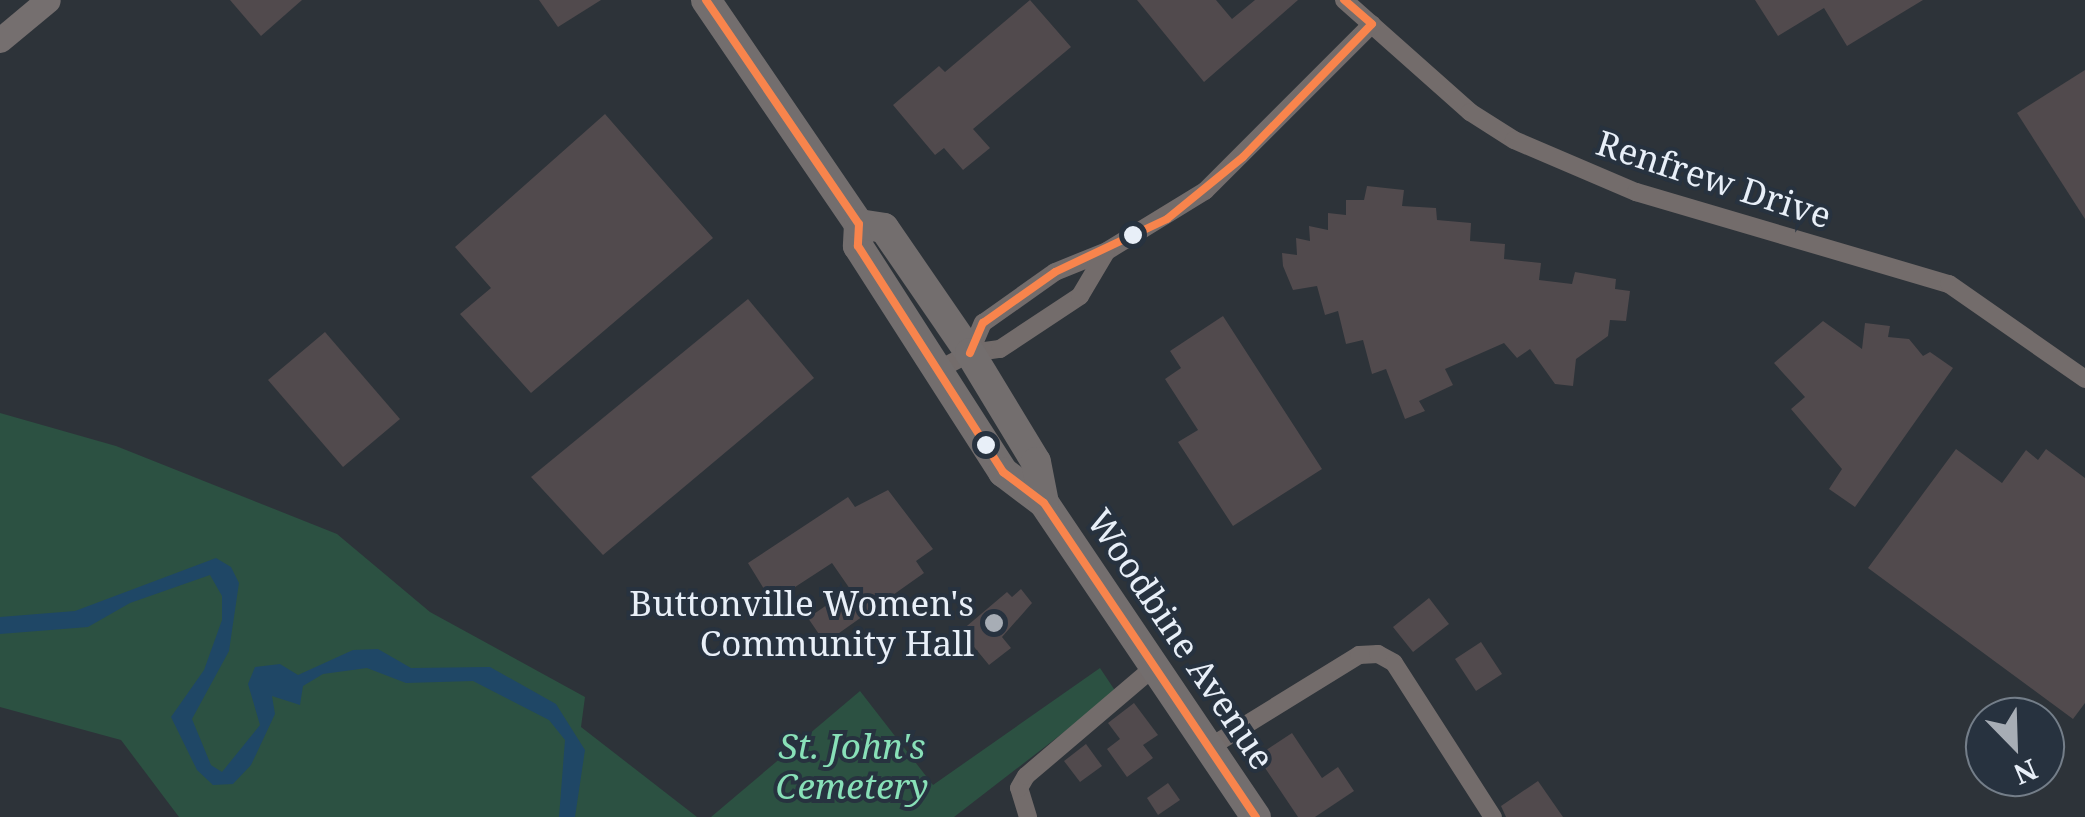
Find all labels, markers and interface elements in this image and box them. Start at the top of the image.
street label: Renfrew Drive [1592,121,1836,237]
unlabelled marker [1123,225,1143,245]
unlabelled marker [976,435,996,455]
street label: Woodbine Avenue [1078,501,1284,777]
place label: Buttonville Women's Community Hall [629,582,974,664]
marker: Buttonville Women's Community Hall [983,612,1005,634]
north arrow [1965,697,2065,797]
park label: St. John's Cemetery [776,725,928,807]
text: N [2008,751,2044,795]

